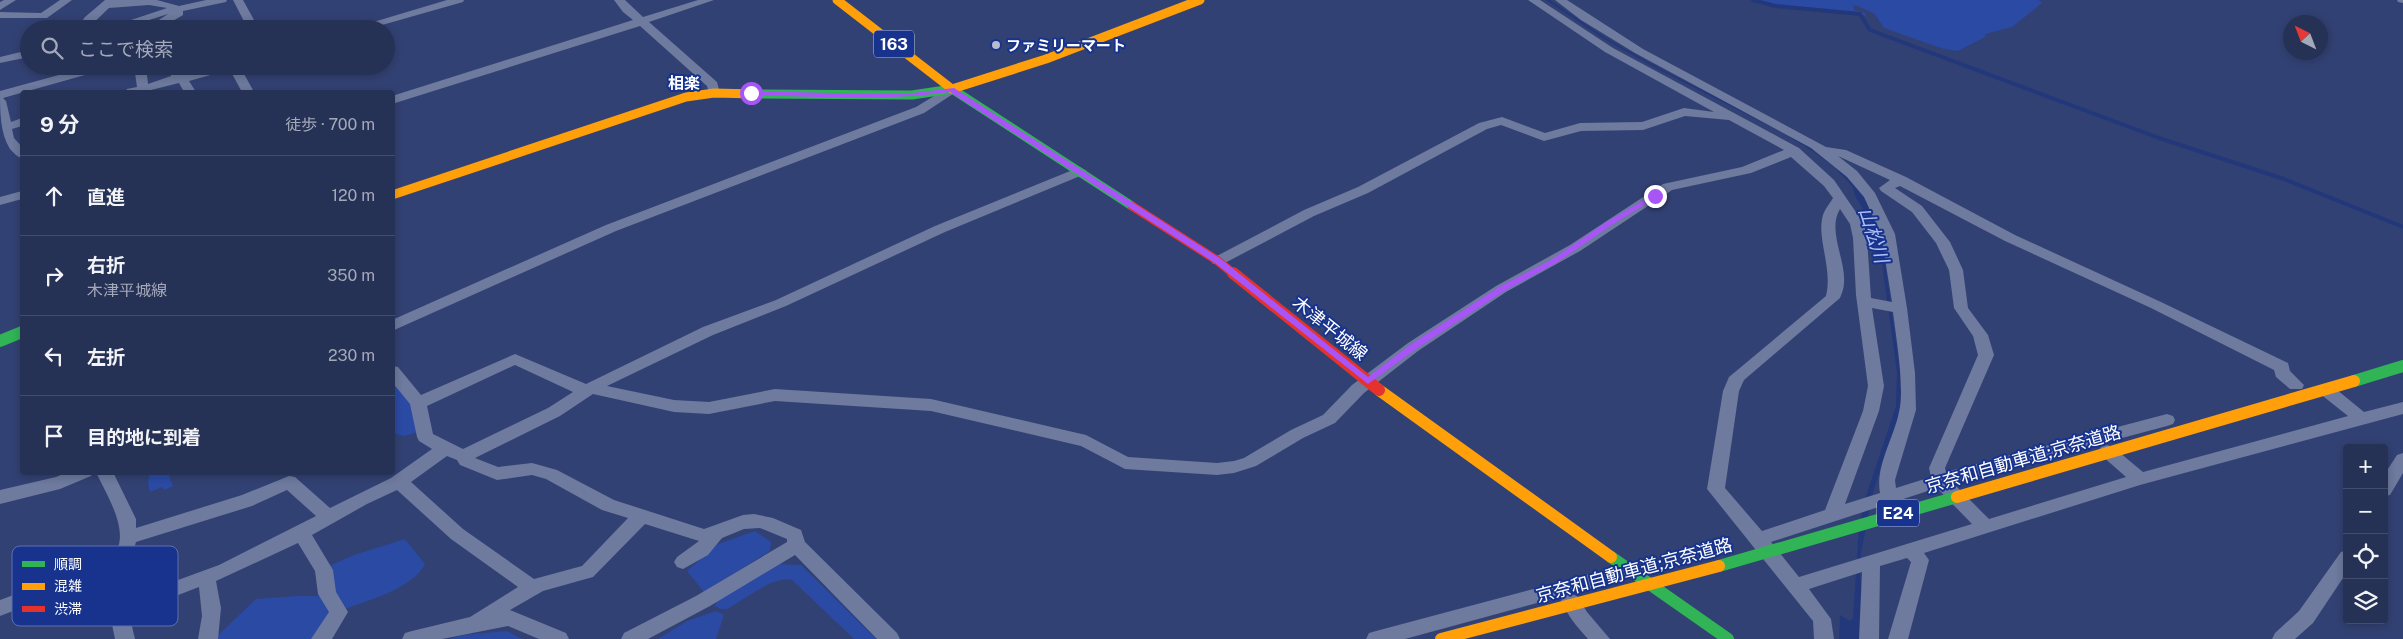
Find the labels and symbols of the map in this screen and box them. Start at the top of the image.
north arrow [2283,15,2328,60]
road number: 163 [874,31,914,58]
place label: ファミリーマート [1006,37,1126,54]
marker: ファミリーマート [990,39,1002,51]
district label: 相楽 [668,74,700,93]
route start [740,82,763,105]
route end [1644,185,1667,208]
water label: 山松川 [1855,204,1894,267]
street label: 木津平城線 [1288,292,1372,364]
street label: 京奈和自動車道;京奈道路 [1923,421,2123,497]
road number: E24 [1877,499,1919,526]
street label: 京奈和自動車道;京奈道路 [1534,534,1734,606]
legend [12,546,178,626]
text: 順調 [54,556,82,572]
text: 混雑 [54,578,82,594]
text: 渋滞 [54,601,82,617]

